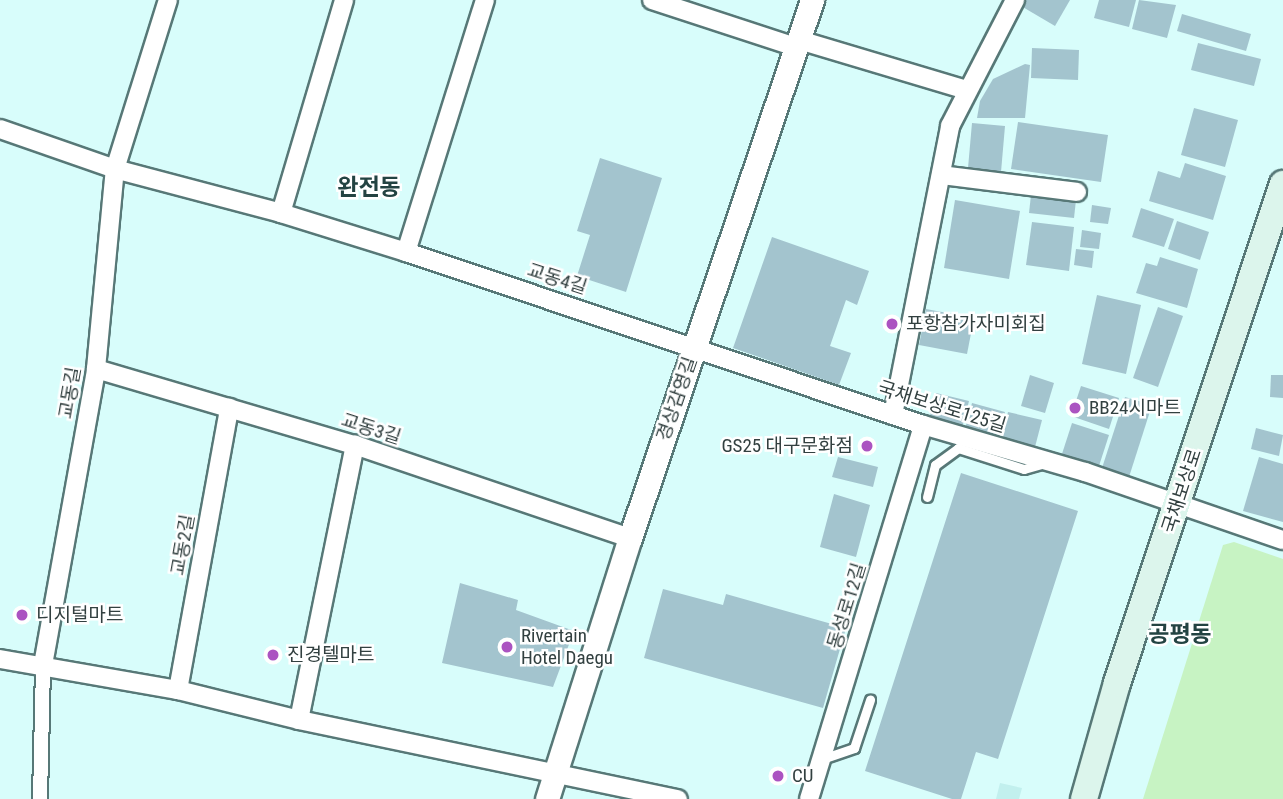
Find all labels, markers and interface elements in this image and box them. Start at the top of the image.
district label: 완전동 [337,174,401,202]
street label: 교동4길 [524,259,590,299]
place label: 포항참가자미회집 [906,313,1046,335]
marker: 포항참가자미회집 [884,316,900,332]
street label: 경상감영길 [652,354,702,444]
street label: 교동길 [54,365,86,421]
street label: 국채보상로125길 [875,377,1009,437]
place label: BB24시마트 [1089,397,1181,419]
marker: BB24시마트 [1067,400,1083,416]
street label: 교동3길 [338,409,404,449]
place label: GS25 대구문화점 [721,435,853,457]
marker: GS25 대구문화점 [859,438,875,454]
street label: 국채보상로 [1158,446,1206,536]
street label: 교동2길 [166,513,200,577]
street label: 동성로12길 [823,560,871,652]
place label: 디지털마트 [36,604,123,626]
marker: 디지털마트 [14,607,30,623]
district label: 공평동 [1148,621,1212,649]
place label: Rivertain Hotel Daegu [521,625,613,669]
marker: Rivertain Hotel Daegu [499,639,515,655]
place label: 진경텔마트 [287,644,374,666]
marker: 진경텔마트 [265,647,281,663]
place label: CU [792,765,813,787]
marker: CU [770,768,786,784]

